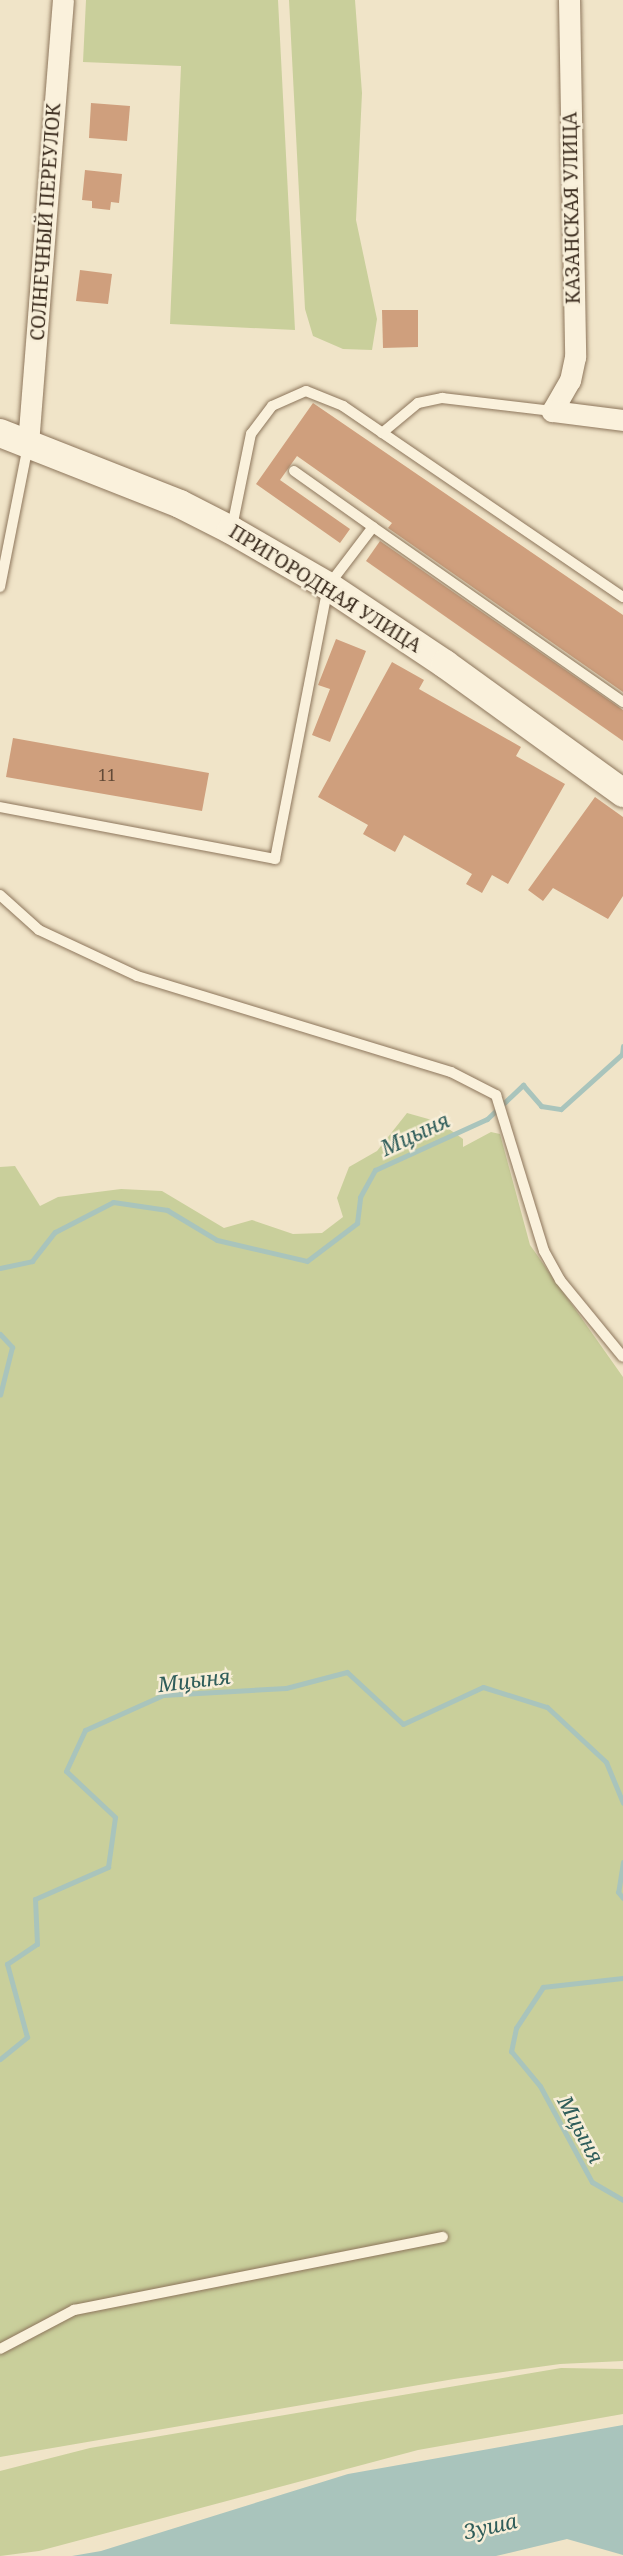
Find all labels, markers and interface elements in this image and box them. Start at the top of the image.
street label: СОЛНЕЧНЫЙ ПЕРЕУЛОК [26,103,66,341]
street label: КАЗАНСКАЯ УЛИЦА [559,112,585,304]
street label: ПРИГОРОДНАЯ УЛИЦА [225,520,425,658]
house number: 11 [98,765,116,785]
water label: Мцыня [377,1107,453,1161]
water label: Мцыня [156,1663,232,1697]
water label: Мцыня [553,2091,609,2167]
water label: Зуша [461,2508,519,2544]

